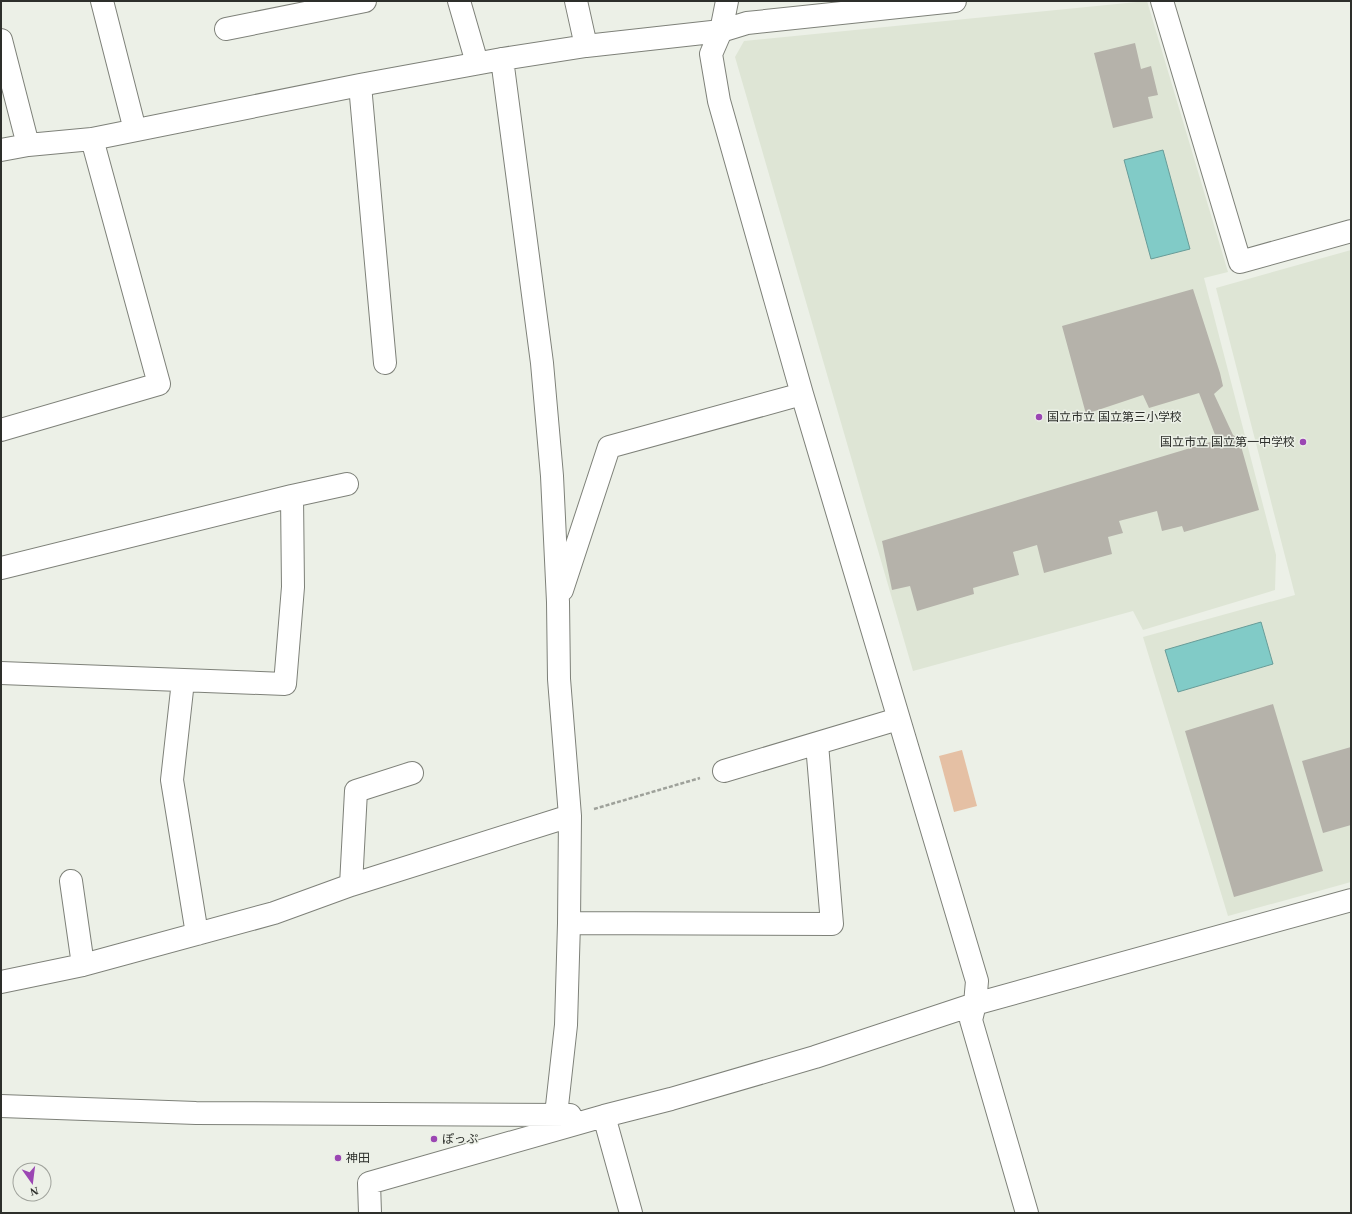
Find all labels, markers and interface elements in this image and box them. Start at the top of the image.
place label: 国立市立 国立第三小学校 [1047,410,1182,424]
marker: 国立市立 国立第三小学校 [1034,412,1044,422]
place label: 国立市立 国立第一中学校 [1160,435,1295,449]
marker: 国立市立 国立第一中学校 [1298,437,1308,447]
place label: ぽっぷ [442,1132,478,1146]
marker: ぽっぷ [429,1134,439,1144]
place label: 神田 [346,1151,370,1165]
marker: 神田 [333,1153,343,1163]
north arrow [12,1162,52,1202]
text: N [29,1185,40,1198]

